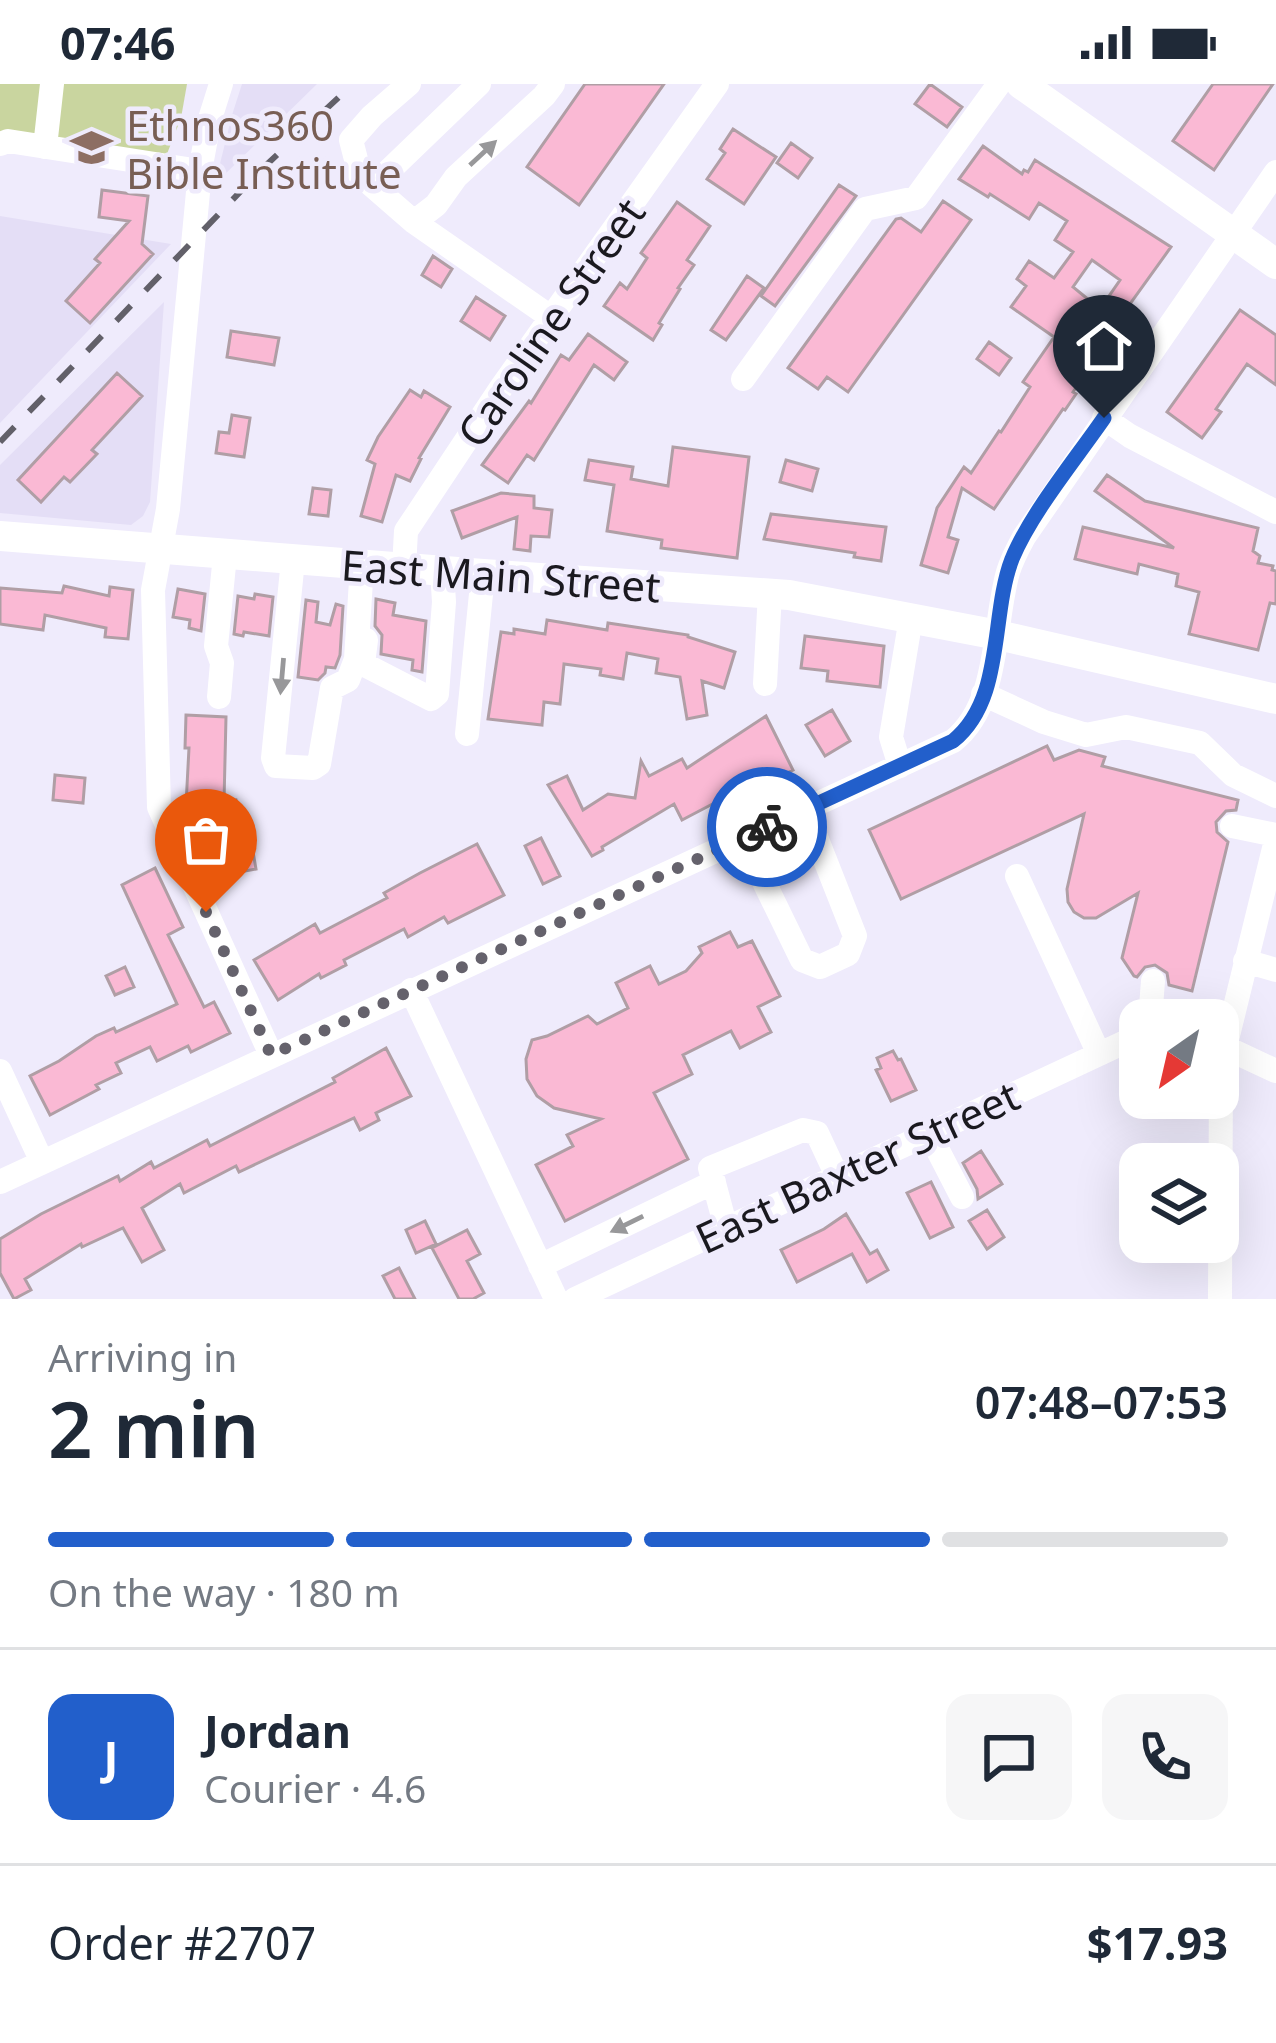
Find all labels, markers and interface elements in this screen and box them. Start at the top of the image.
text: 07:46 [60,12,176,73]
place label: Ethnos360 Bible Institute [126,96,402,201]
school or university icon: Ethnos360 Bible Institute [69,125,115,171]
one-way arrow [468,139,497,167]
street label: Caroline Street [443,186,657,458]
pin [1053,295,1155,418]
icon: home [1071,313,1137,379]
street label: East Main Street [340,535,662,615]
one-way arrow [272,658,291,695]
courier [707,767,827,887]
pin [155,789,257,912]
icon: bike [734,794,800,860]
icon: bag [173,807,239,873]
north arrow [1119,999,1239,1119]
map controls [1119,999,1239,1263]
street label: East Baxter Street [686,1066,1028,1266]
button: layers [1119,1143,1239,1263]
one-way arrow [609,1214,644,1234]
text: Arriving in [48,1330,237,1383]
text: 07:48–07:53 [975,1371,1228,1432]
text: 2 min [48,1375,260,1481]
text: On the way · 180 m [48,1565,400,1618]
button: chat [946,1694,1072,1820]
button: phone [1102,1694,1228,1820]
text: Jordan [204,1700,351,1761]
text: J [104,1726,118,1787]
text: Courier · 4.6 [204,1761,426,1814]
text: Order #2707 [48,1912,316,1973]
text: $17.93 [1087,1912,1228,1973]

